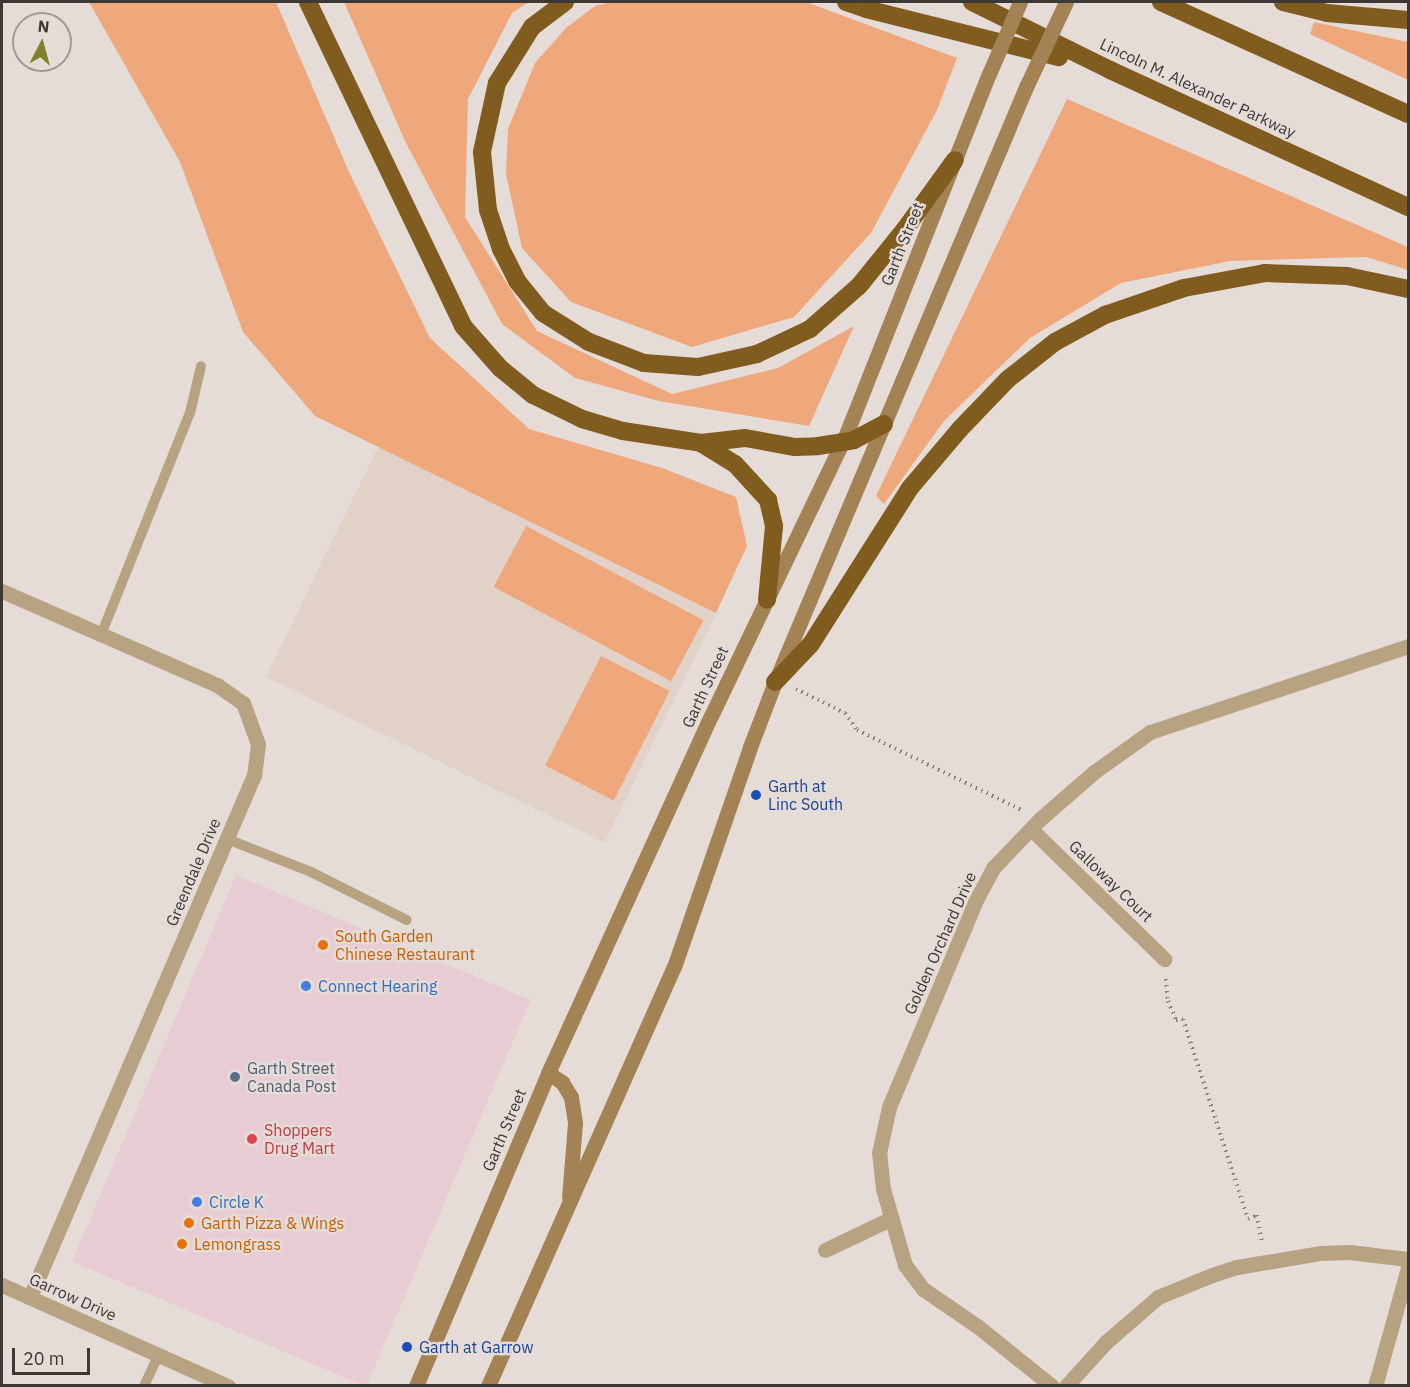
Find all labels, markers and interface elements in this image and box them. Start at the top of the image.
north arrow [12,12,72,72]
text: N [37,16,50,37]
street label: Lincoln M. Alexander Parkway [1097,34,1299,142]
street label: Garth Street [877,200,927,288]
street label: Garth Street [678,643,732,731]
place label: Garth at Linc South [768,776,843,814]
marker: Garth at Linc South [749,788,763,802]
street label: Greendale Drive [162,815,224,929]
street label: Galloway Court [1065,836,1157,926]
street label: Golden Orchard Drive [900,869,980,1017]
place label: South Garden Chinese Restaurant [335,926,475,964]
marker: South Garden Chinese Restaurant [316,938,330,952]
place label: Connect Hearing [318,976,437,996]
marker: Connect Hearing [299,979,313,993]
place label: Garth Street Canada Post [247,1058,336,1096]
marker: Garth Street Canada Post [228,1070,242,1084]
street label: Garth Street [478,1086,530,1174]
place label: Shoppers Drug Mart [264,1120,335,1158]
marker: Shoppers Drug Mart [245,1132,259,1146]
place label: Circle K [209,1192,264,1212]
marker: Circle K [190,1195,204,1209]
place label: Garth Pizza & Wings [201,1213,344,1233]
marker: Garth Pizza & Wings [182,1216,196,1230]
place label: Lemongrass [194,1234,281,1254]
marker: Lemongrass [175,1237,189,1251]
street label: Garrow Drive [26,1269,120,1325]
scale bar [15,1336,93,1374]
place label: Garth at Garrow [419,1337,534,1357]
marker: Garth at Garrow [400,1340,414,1354]
text: 20 m [23,1347,65,1370]

